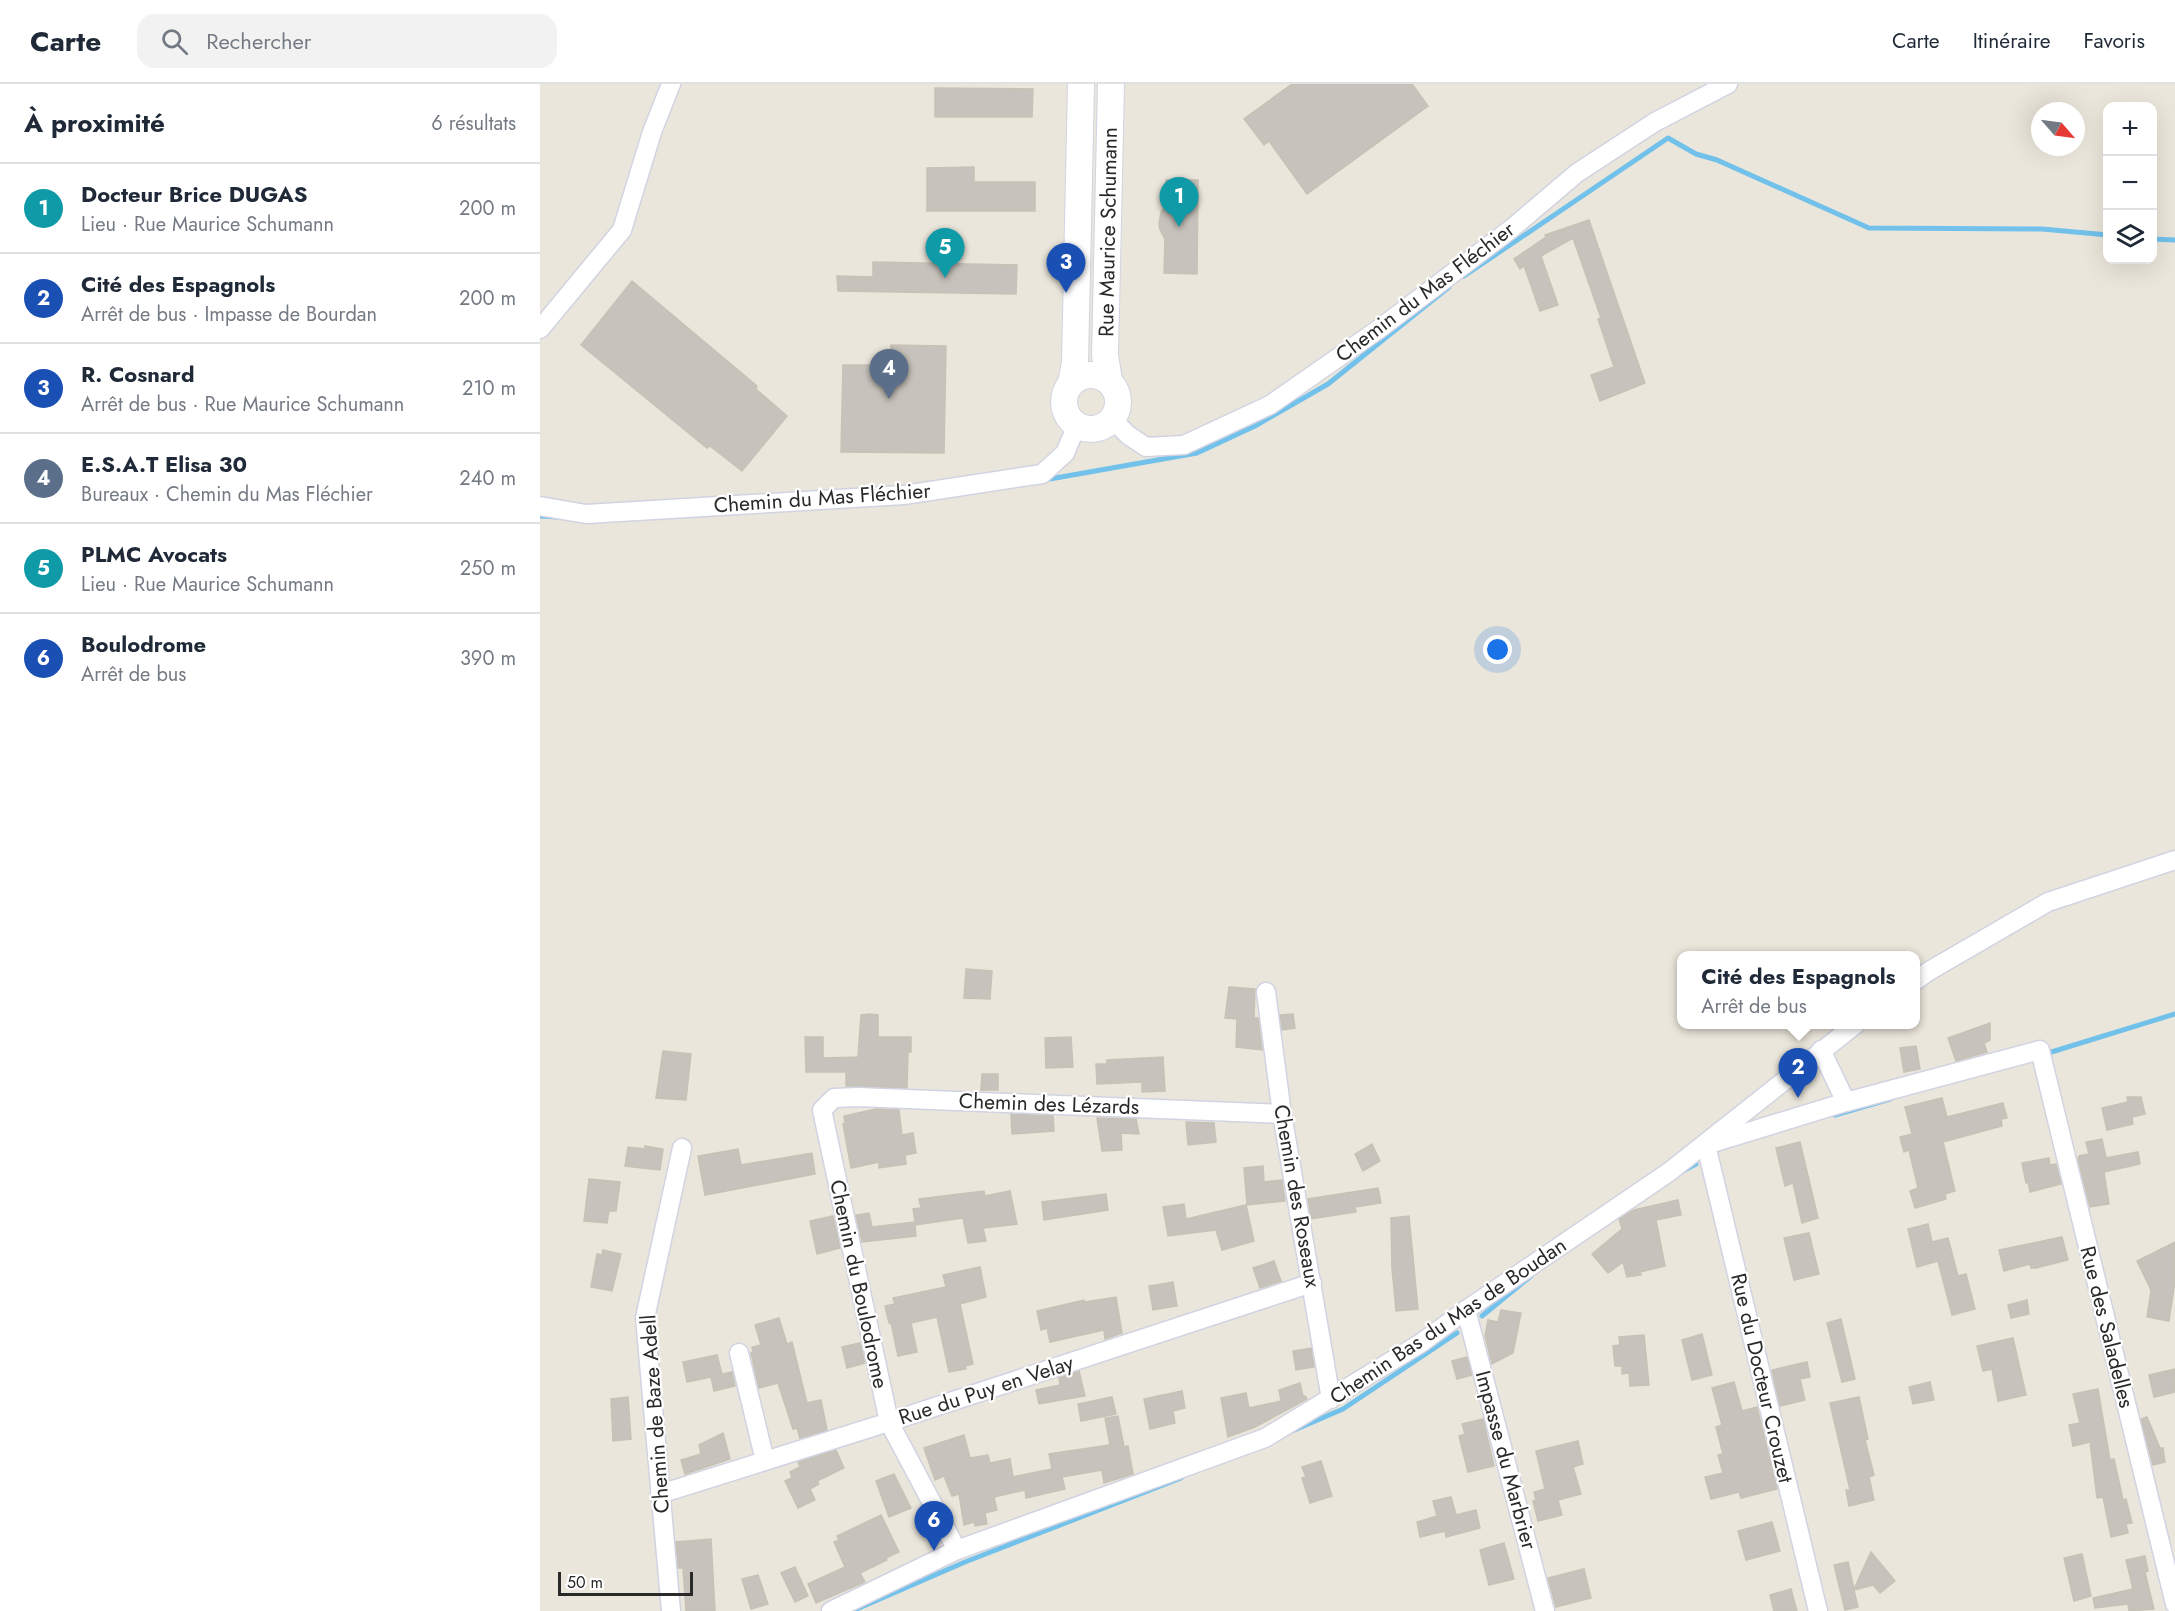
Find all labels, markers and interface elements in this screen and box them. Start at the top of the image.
search box [137,14,557,68]
text: Carte [30,21,101,62]
icon: search [158,25,191,58]
text: Rechercher [206,25,311,57]
text: Carte [1892,26,1940,56]
text: Itinéraire [1973,26,2051,56]
text: Favoris [2084,26,2145,56]
north arrow [2031,102,2085,156]
map controls [2103,102,2157,264]
button: + [2103,102,2157,156]
text: À proximité [24,104,165,142]
text: 6 résultats [431,109,516,138]
street label: Rue Maurice Schumann [1091,127,1125,337]
button: − [2103,156,2157,210]
text: Docteur Brice DUGAS [81,178,307,210]
pin: 1 [1160,178,1198,227]
text: 1 [38,194,49,223]
text: 200 m [459,194,516,223]
text: Lieu · Rue Maurice Schumann [81,210,334,239]
button: layers [2103,210,2157,264]
street label: Chemin du Mas Fléchier [1329,214,1521,369]
pin: 5 [926,228,964,278]
pin: 3 [1046,244,1086,293]
text: Cité des Espagnols [81,268,275,300]
text: 2 [37,284,50,313]
text: 200 m [459,284,516,313]
text: Arrêt de bus · Impasse de Bourdan [81,300,377,329]
pin: 4 [870,350,908,399]
text: R. Cosnard [81,358,194,390]
text: 3 [37,374,50,403]
text: 210 m [462,374,516,403]
text: Arrêt de bus · Rue Maurice Schumann [81,390,404,419]
text: E.S.A.T Elisa 30 [81,448,247,480]
text: 4 [37,464,50,493]
text: 240 m [459,464,516,493]
street label: Chemin du Mas Fléchier [713,475,932,521]
text: Bureaux · Chemin du Mas Fléchier [81,480,373,509]
text: PLMC Avocats [81,538,227,570]
text: 5 [37,554,50,583]
text: 250 m [460,554,516,583]
text: Lieu · Rue Maurice Schumann [81,570,334,599]
text: Boulodrome [81,628,206,660]
your location [1483,635,1512,664]
text: 6 [37,644,50,673]
text: 390 m [460,644,516,673]
text: Arrêt de bus [81,660,186,689]
popup [1677,951,1920,1029]
text: Cité des Espagnols [1701,960,1896,992]
text: Arrêt de bus [1701,992,1807,1021]
pin: 2 [1778,1048,1818,1098]
street label: Chemin des Lézards [958,1086,1140,1122]
street label: Chemin des Roseaux [1266,1102,1328,1290]
street label: Chemin du Boulodrome [822,1177,896,1391]
street label: Chemin Bas du Mas de Boudan [1324,1230,1572,1412]
street label: Rue des Saladelles [2072,1243,2142,1411]
street label: Rue du Docteur Crouzet [1723,1270,1801,1486]
street label: Chemin de Baze Adell [633,1314,677,1514]
street label: Rue du Puy en Velay [895,1347,1078,1432]
street label: Impasse du Marbrier [1468,1367,1544,1553]
pin: 6 [914,1502,954,1551]
scale bar [558,1569,693,1596]
text: 50 m [567,1571,603,1594]

